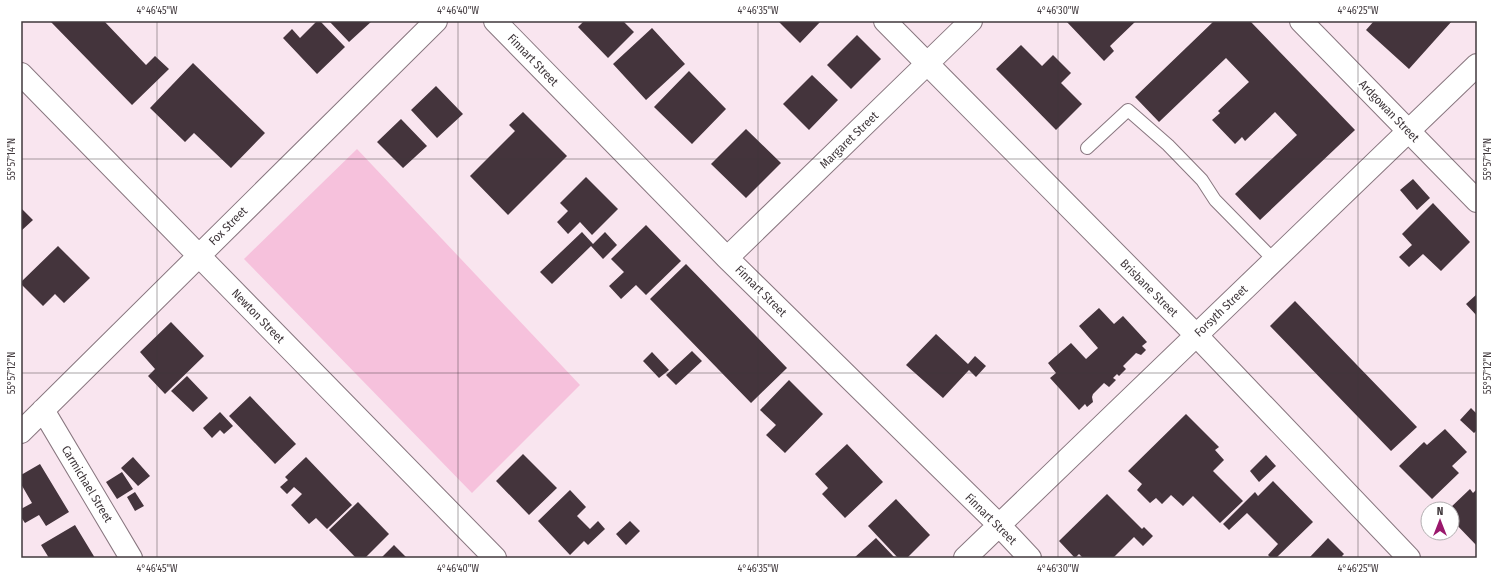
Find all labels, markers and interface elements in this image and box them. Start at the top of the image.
text: 4°46'45"W [136,5,178,17]
text: 4°46'40"W [437,5,479,17]
text: 4°46'35"W [737,5,779,17]
text: 4°46'30"W [1037,5,1080,17]
text: 4°46'25"W [1337,5,1379,17]
street label: Finnart Street [505,31,561,89]
street label: Ardgowan Street [1356,77,1422,145]
street label: Margaret Street [817,109,881,171]
text: 55°57'14"N [6,138,18,180]
text: 55°57'14"N [1482,138,1494,180]
street label: Fox Street [206,204,250,248]
street label: Brisbane Street [1117,256,1181,320]
street label: Finnart Street [732,262,790,320]
street label: Forsyth Street [1192,282,1250,340]
street label: Newton Street [229,286,287,346]
text: 55°57'12"N [6,352,18,394]
text: 55°57'12"N [1482,352,1494,394]
street label: Carmichael Street [59,443,115,525]
street label: Finnart Street [962,490,1020,548]
north arrow [1420,501,1460,541]
text: N [1437,505,1443,518]
text: 4°46'45"W [136,563,178,575]
text: 4°46'40"W [437,563,479,575]
text: 4°46'35"W [737,563,779,575]
text: 4°46'30"W [1037,563,1080,575]
text: 4°46'25"W [1337,563,1379,575]

